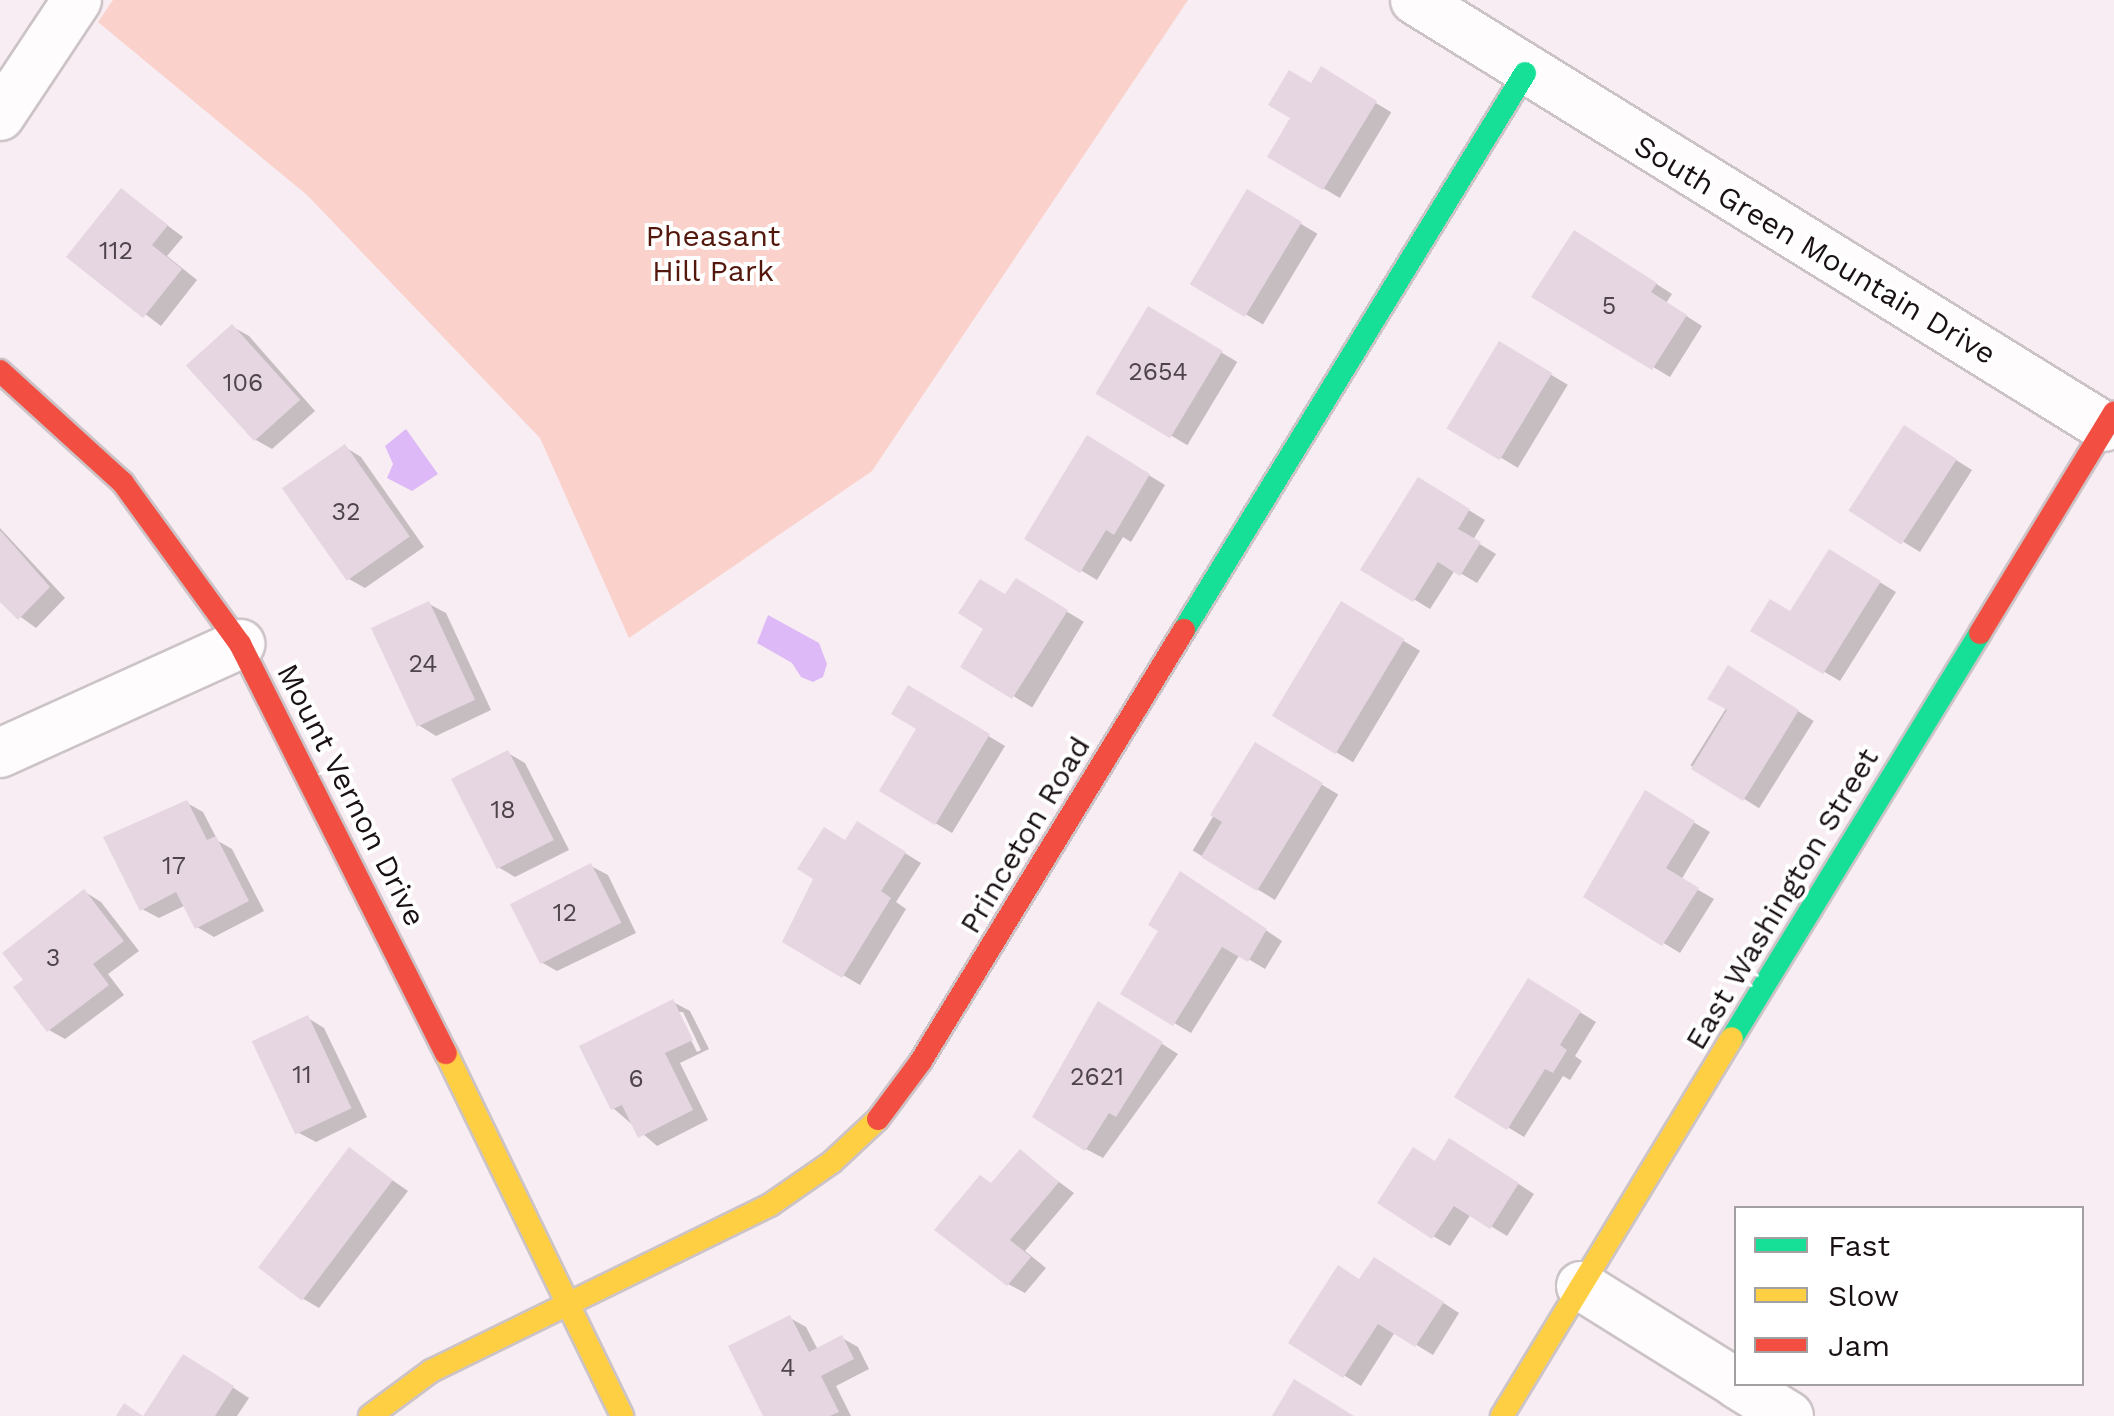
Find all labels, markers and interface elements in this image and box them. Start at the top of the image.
street label: South Green Mountain Drive [1628,128,2002,372]
park label: Pheasant Hill Park [646,218,780,288]
house number: 112 [99,236,133,266]
house number: 5 [1602,291,1616,321]
house number: 2654 [1128,357,1188,387]
house number: 106 [223,368,263,398]
house number: 32 [331,497,361,527]
house number: 24 [408,649,438,679]
street label: Mount Vernon Drive [269,657,433,933]
street label: Princeton Road [952,730,1098,940]
street label: East Washington Street [1677,741,1887,1057]
house number: 18 [490,795,516,825]
house number: 17 [162,851,186,881]
house number: 12 [553,898,577,928]
house number: 3 [46,943,60,973]
house number: 11 [292,1060,312,1090]
house number: 2621 [1070,1062,1124,1092]
house number: 6 [628,1064,644,1094]
legend [1734,1206,2084,1386]
text: Fast [1828,1228,1890,1263]
text: Slow [1828,1278,1899,1313]
text: Jam [1828,1328,1890,1363]
house number: 4 [780,1353,796,1383]

